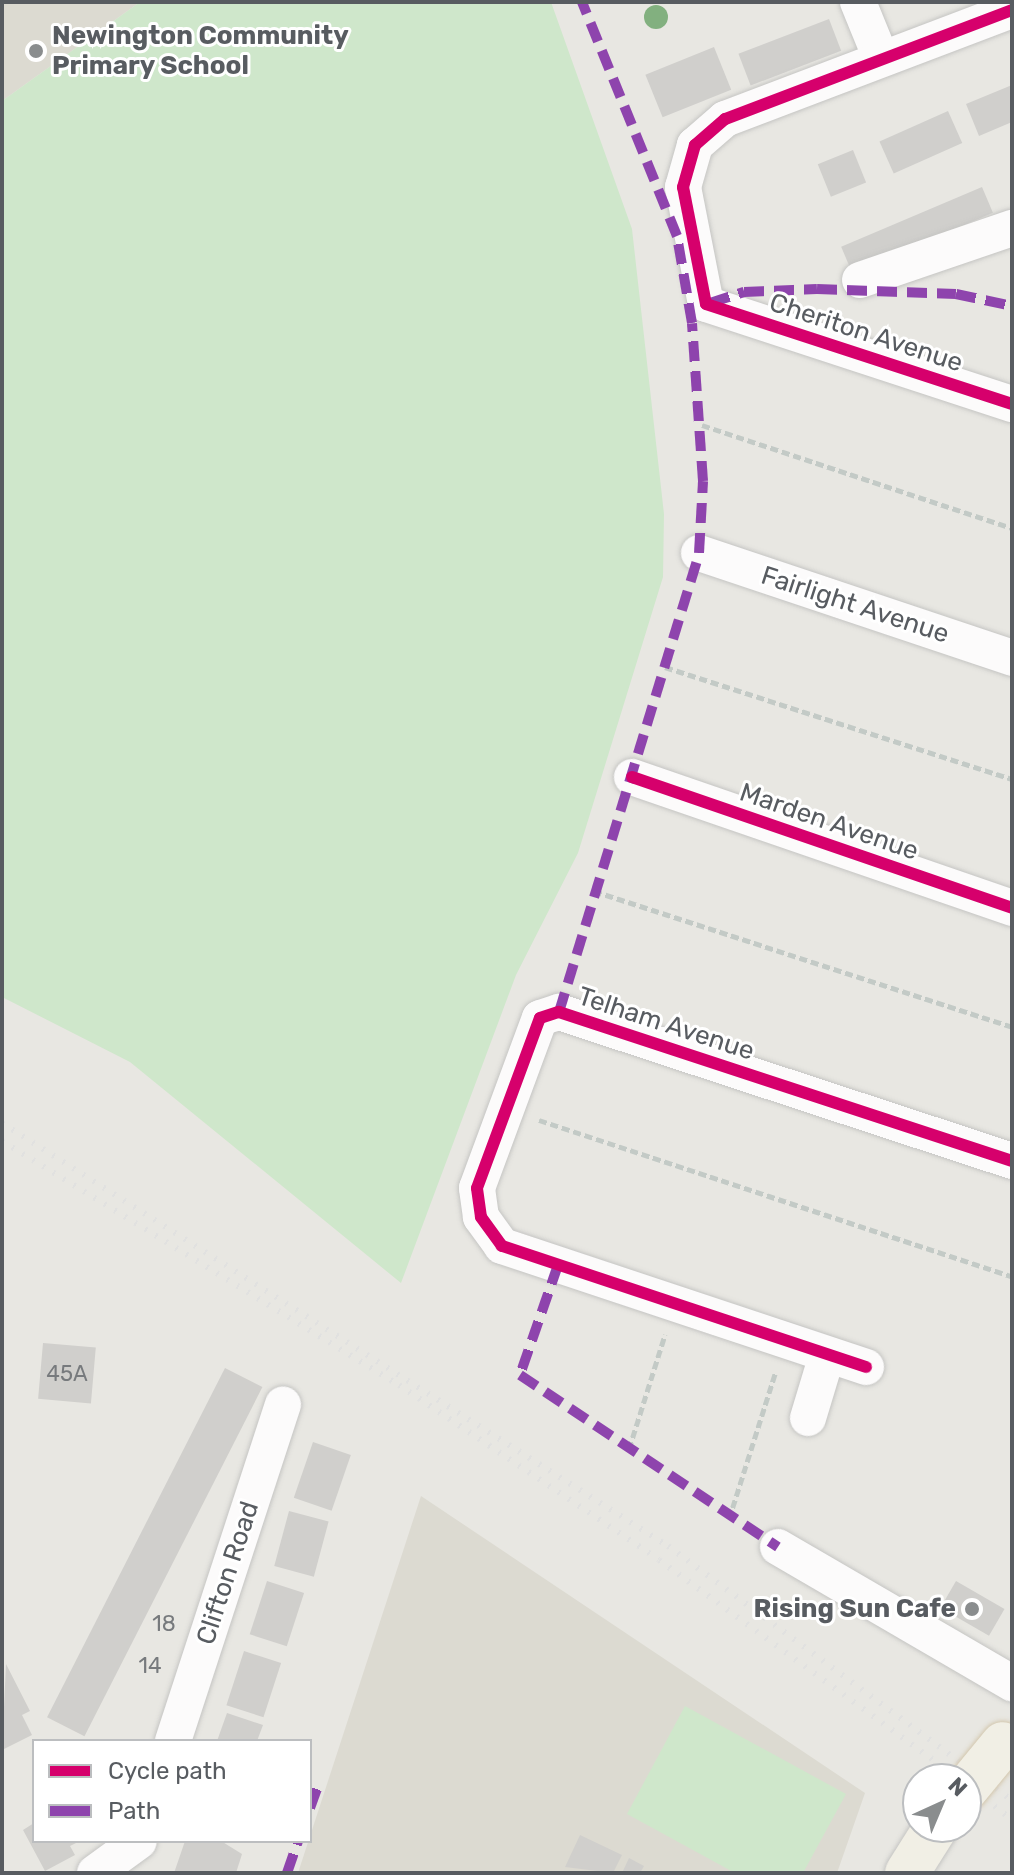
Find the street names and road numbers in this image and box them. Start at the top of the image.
street label: Cheriton Avenue [765,287,967,379]
street label: Fairlight Avenue [757,560,953,650]
street label: Marden Avenue [735,777,923,867]
street label: Telham Avenue [574,981,758,1067]
street label: Clifton Road [190,1497,266,1649]

